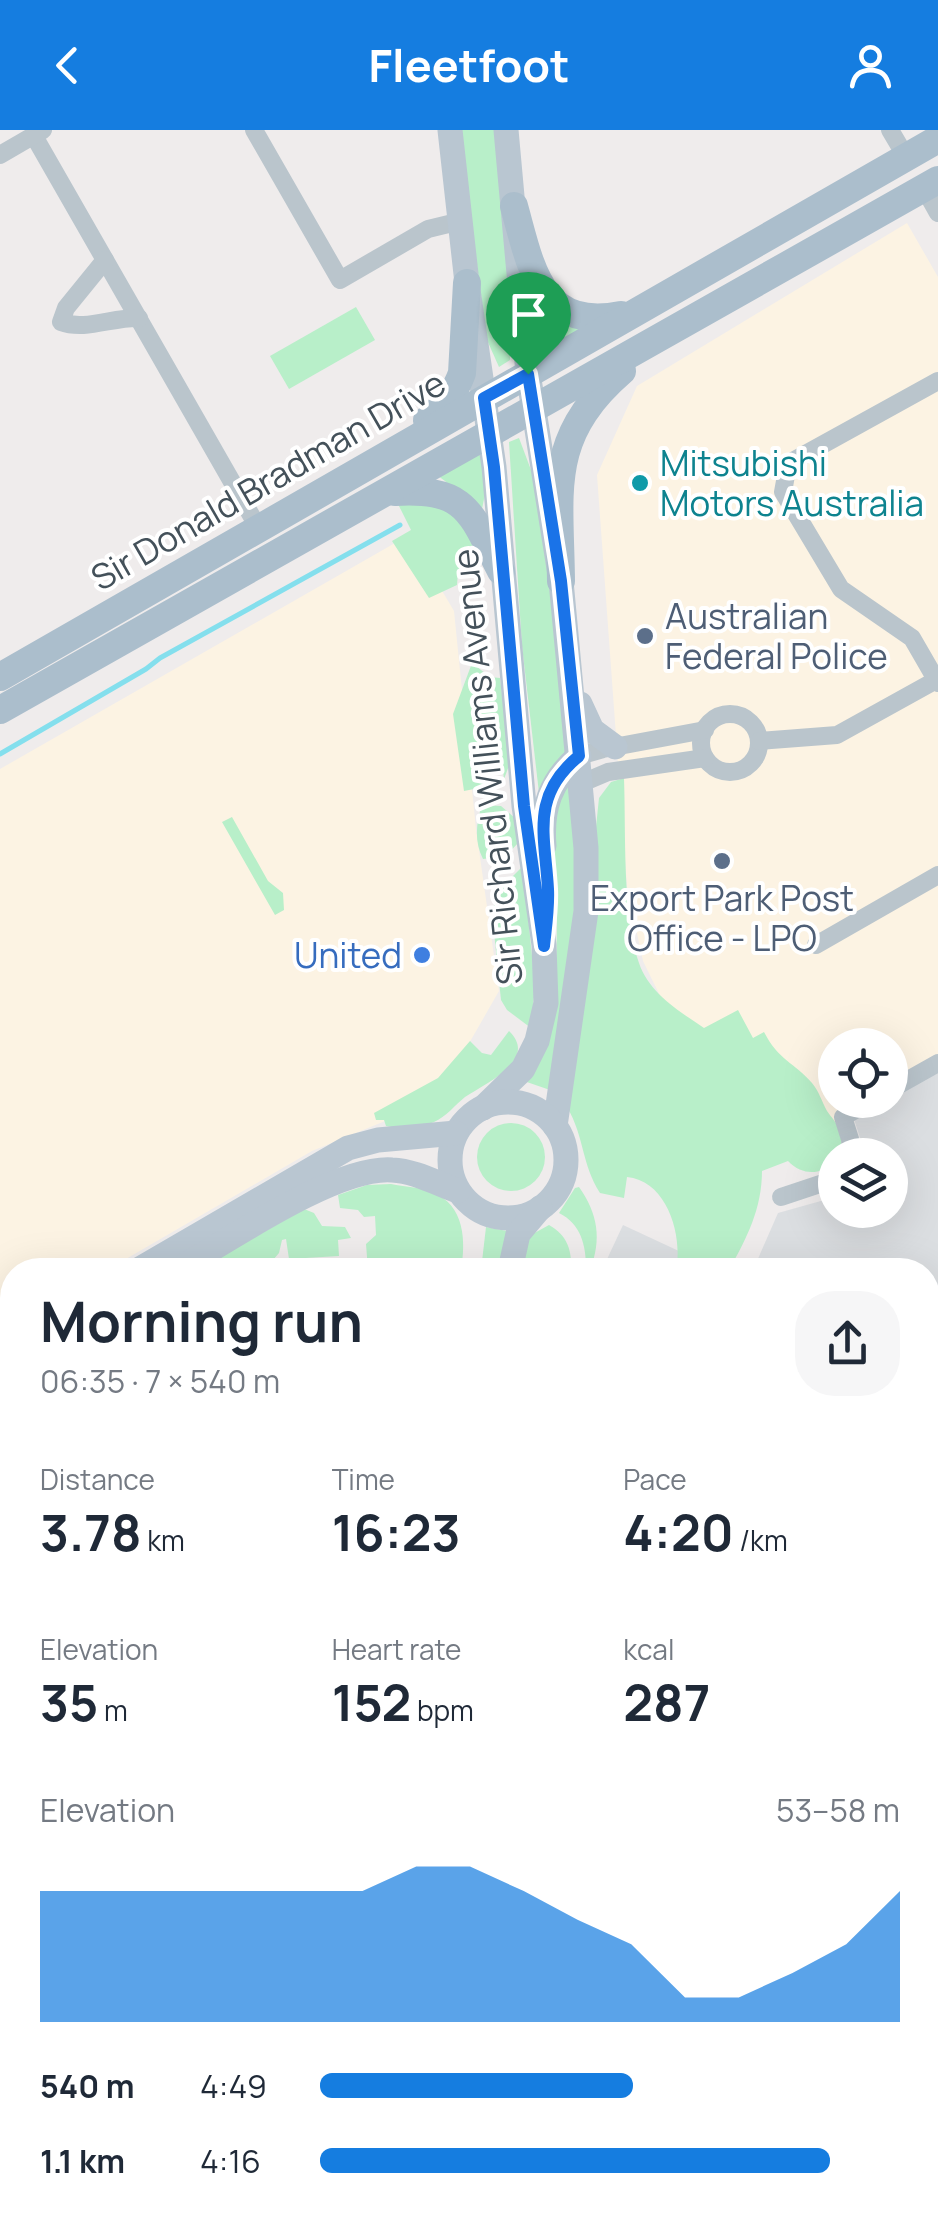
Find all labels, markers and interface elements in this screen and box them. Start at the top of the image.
text: Fleetfoot [368,34,570,96]
icon: back [40,38,95,93]
icon: person [843,38,898,93]
pin [486,272,571,375]
icon: arrive [501,287,556,342]
street label: Sir Donald Bradman Drive [82,359,454,601]
place label: Mitsubishi Motors Australia [660,439,924,527]
marker: Mitsubishi Motors Australia [629,472,651,494]
street label: Sir Richard Williams Avenue [440,547,534,987]
place label: Australian Federal Police [665,592,888,680]
marker: Australian Federal Police [634,625,656,647]
marker: Export Park Post Office - LPO [711,850,733,872]
place label: Export Park Post Office - LPO [590,874,854,962]
place label: United [294,931,402,979]
marker: United [411,944,433,966]
map controls [818,1028,908,1228]
button: locate [818,1028,908,1118]
button: layers [818,1138,908,1228]
text: Morning run [40,1283,363,1359]
button: share [795,1291,900,1396]
text: 06:35 · 7 × 540 m [40,1359,280,1403]
text: Distance [40,1460,155,1498]
text: Time [332,1460,395,1498]
text: Pace [623,1460,687,1498]
text: 3.78 [40,1498,142,1566]
text: 16:23 [332,1498,461,1566]
text: 4:20 [623,1498,734,1566]
text: km [142,1521,185,1559]
text: /km [734,1521,788,1559]
text: Elevation [40,1630,158,1668]
text: Heart rate [332,1630,461,1668]
text: kcal [623,1630,674,1668]
text: 35 [40,1668,98,1736]
text: 152 [332,1668,411,1736]
text: 287 [623,1668,710,1736]
text: m [98,1691,128,1729]
text: bpm [411,1691,474,1729]
text: Elevation [40,1788,175,1832]
text: 53–58 m [776,1788,900,1832]
text: 540 m [40,2064,134,2108]
text: 4:49 [200,2064,267,2108]
text: 1.1 km [40,2139,125,2183]
text: 4:16 [200,2139,261,2183]

